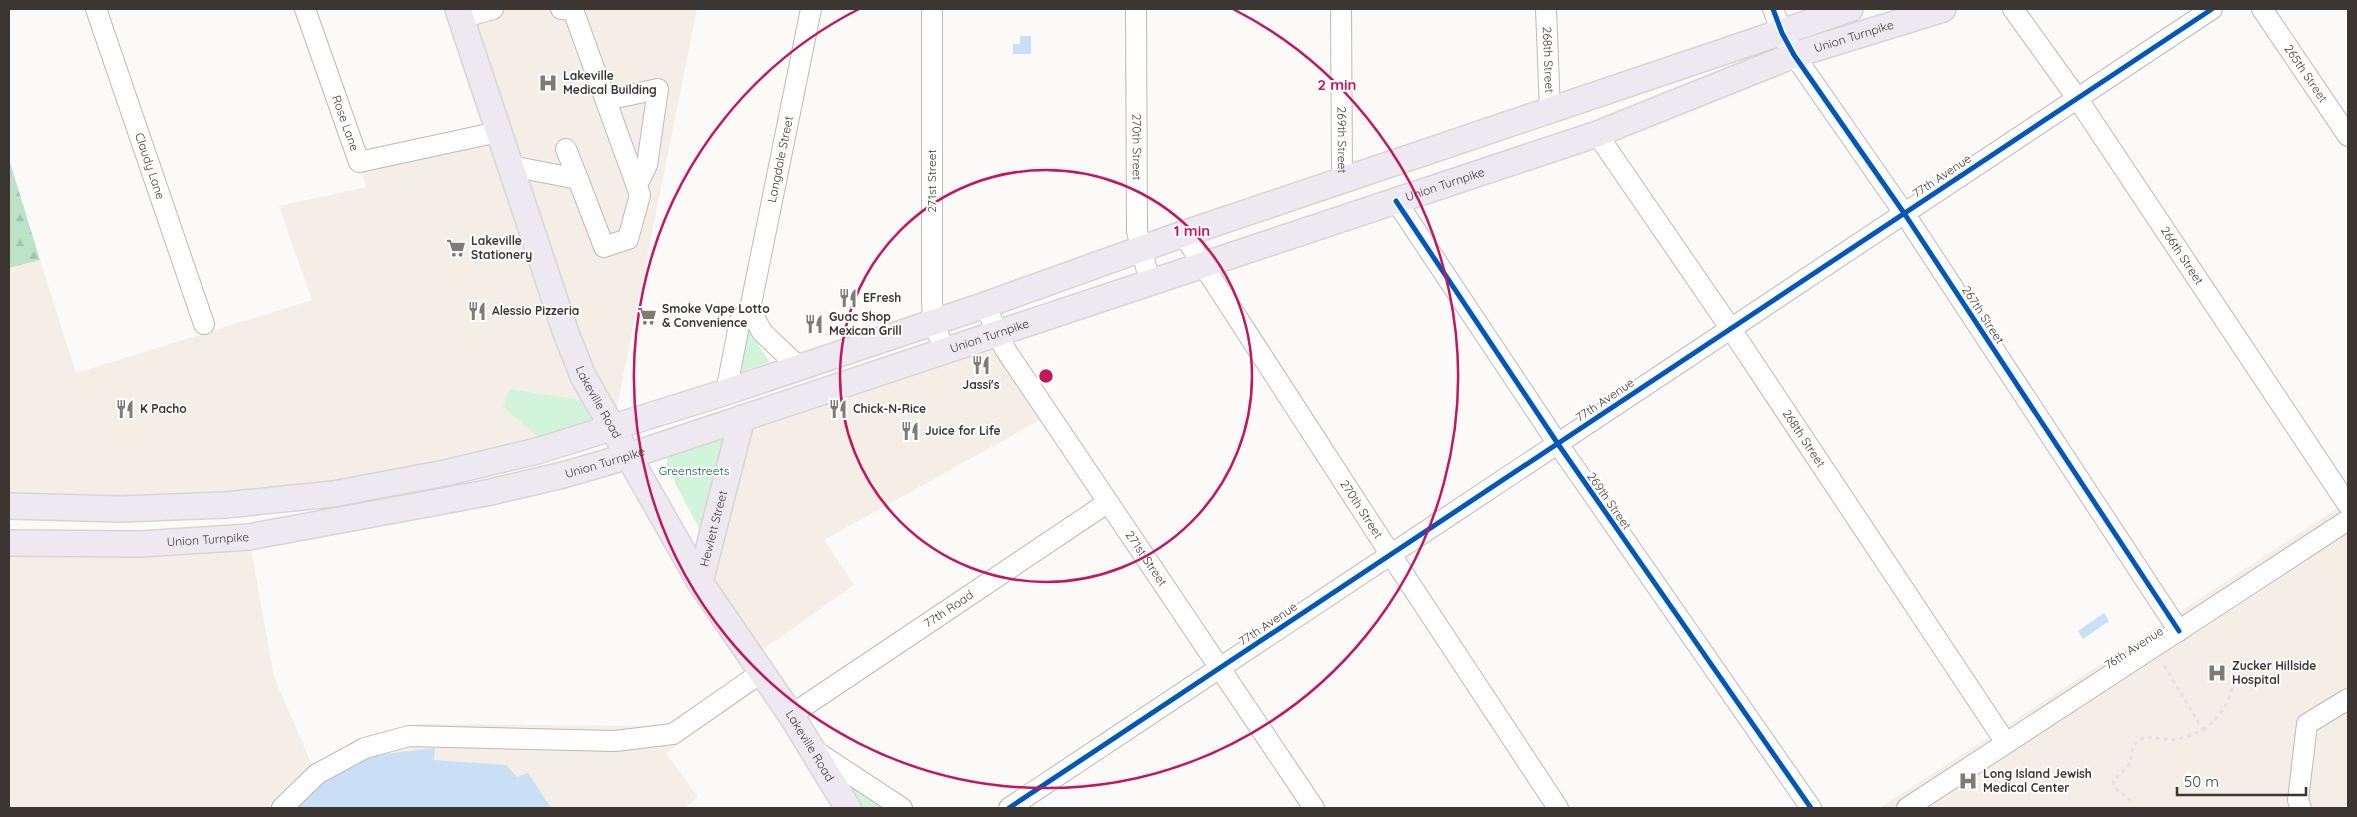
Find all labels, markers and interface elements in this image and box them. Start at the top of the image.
street label: Union Turnpike [1812,17,1895,55]
street label: 268th Street [1540,26,1557,94]
street label: 265th Street [2281,41,2331,105]
place label: Lakeville Medical Building [563,68,657,97]
hospital icon: Lakeville Medical Building [537,72,559,94]
text: 2 min [1317,75,1357,94]
street label: Rose Lane [329,93,363,153]
street label: 269th Street [1335,107,1350,173]
street label: 270th Street [1129,114,1145,180]
street label: Langdale Street [764,115,796,204]
street label: Claudy Lane [132,131,169,201]
street label: 271st Street [924,149,939,213]
street label: 77th Avenue [1910,150,1974,201]
street label: Union Turnpike [1403,164,1487,204]
text: 1 min [1174,221,1210,240]
street label: 266th Street [2158,223,2207,287]
place label: Lakeville Stationery [471,233,532,262]
supermarket icon: Lakeville Stationery [445,237,467,259]
street label: 267th Street [1959,283,2008,347]
restaurant icon: EFresh [837,287,859,309]
place label: EFresh [863,290,901,305]
restaurant icon: Alessio Pizzeria [466,300,488,322]
place label: Smoke Vape Lotto & Convenience [662,301,770,330]
place label: Alessio Pizzeria [492,303,579,318]
supermarket icon: Smoke Vape Lotto & Convenience [636,305,658,327]
place label: Guac Shop Mexican Grill [829,309,902,338]
restaurant icon: Guac Shop Mexican Grill [803,313,825,335]
street label: Union Turnpike [948,315,1031,356]
restaurant icon: Jassi's [970,354,992,376]
street label: Lakeville Road [573,364,625,441]
centre of rings [1037,367,1055,385]
street label: 77th Avenue [1573,374,1637,425]
place label: Jassi's [963,377,1000,392]
restaurant icon: K Pacho [114,398,136,420]
restaurant icon: Chick-N-Rice [827,398,849,420]
place label: K Pacho [140,401,187,416]
place label: Chick-N-Rice [853,401,926,416]
street label: 268th Street [1779,406,1829,470]
restaurant icon: Juice for Life [899,420,921,442]
place label: Juice for Life [925,423,1001,438]
street label: Union Turnpike [563,443,647,481]
park label: Greenstreets [659,463,730,478]
street label: 269th Street [1584,469,1635,532]
street label: 270th Street [1337,477,1386,541]
street label: Hewlett Street [696,489,730,568]
street label: 271st Street [1123,528,1170,589]
street label: Union Turnpike [166,529,250,549]
street label: 77th Road [921,587,976,631]
street label: 77th Avenue [1236,598,1300,649]
street label: 76th Avenue [2101,623,2166,672]
place label: Zucker Hillside Hospital [2232,658,2316,687]
hospital icon: Zucker Hillside Hospital [2206,662,2228,684]
street label: Lakeville Road [783,707,838,784]
scale bar [2177,764,2306,796]
place label: Long Island Jewish Medical Center [1983,766,2092,795]
hospital icon: Long Island Jewish Medical Center [1957,770,1979,792]
text: 50 m [2184,772,2219,791]

